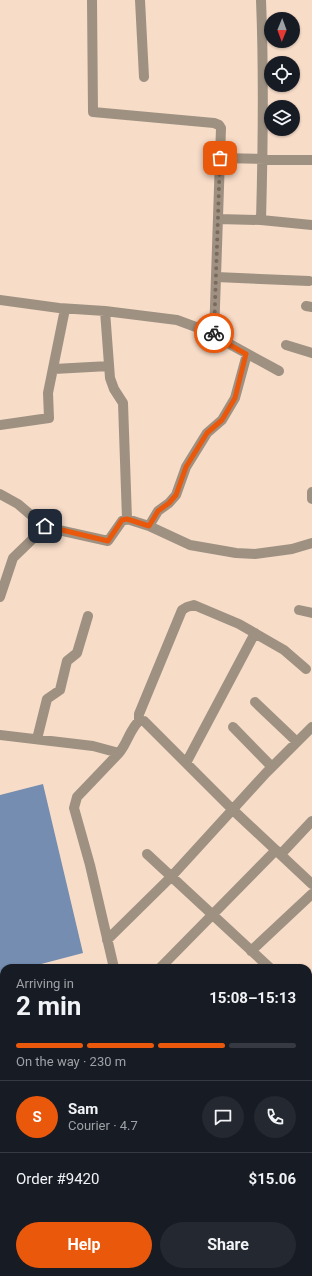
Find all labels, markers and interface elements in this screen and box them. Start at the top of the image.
north arrow [264,12,300,48]
map controls [264,12,300,136]
button: locate [264,56,300,92]
button: layers [264,100,300,136]
pin [203,141,237,175]
icon: bag [209,147,231,169]
courier [194,313,234,353]
icon: bike [203,322,225,344]
pin [28,509,62,543]
icon: home [34,515,56,537]
text: Arriving in [16,976,74,991]
text: 15:08–15:13 [209,989,296,1007]
text: 2 min [16,991,81,1021]
text: On the way · 230 m [16,1054,126,1069]
button: chat [202,1096,244,1138]
button: phone [254,1096,296,1138]
text: Sam [68,1100,98,1118]
text: S [32,1108,42,1126]
text: Courier · 4.7 [68,1118,138,1133]
text: Order #9420 [16,1170,99,1188]
text: $15.06 [249,1170,296,1188]
button: Help [16,1222,152,1268]
button: Share [160,1222,296,1268]

